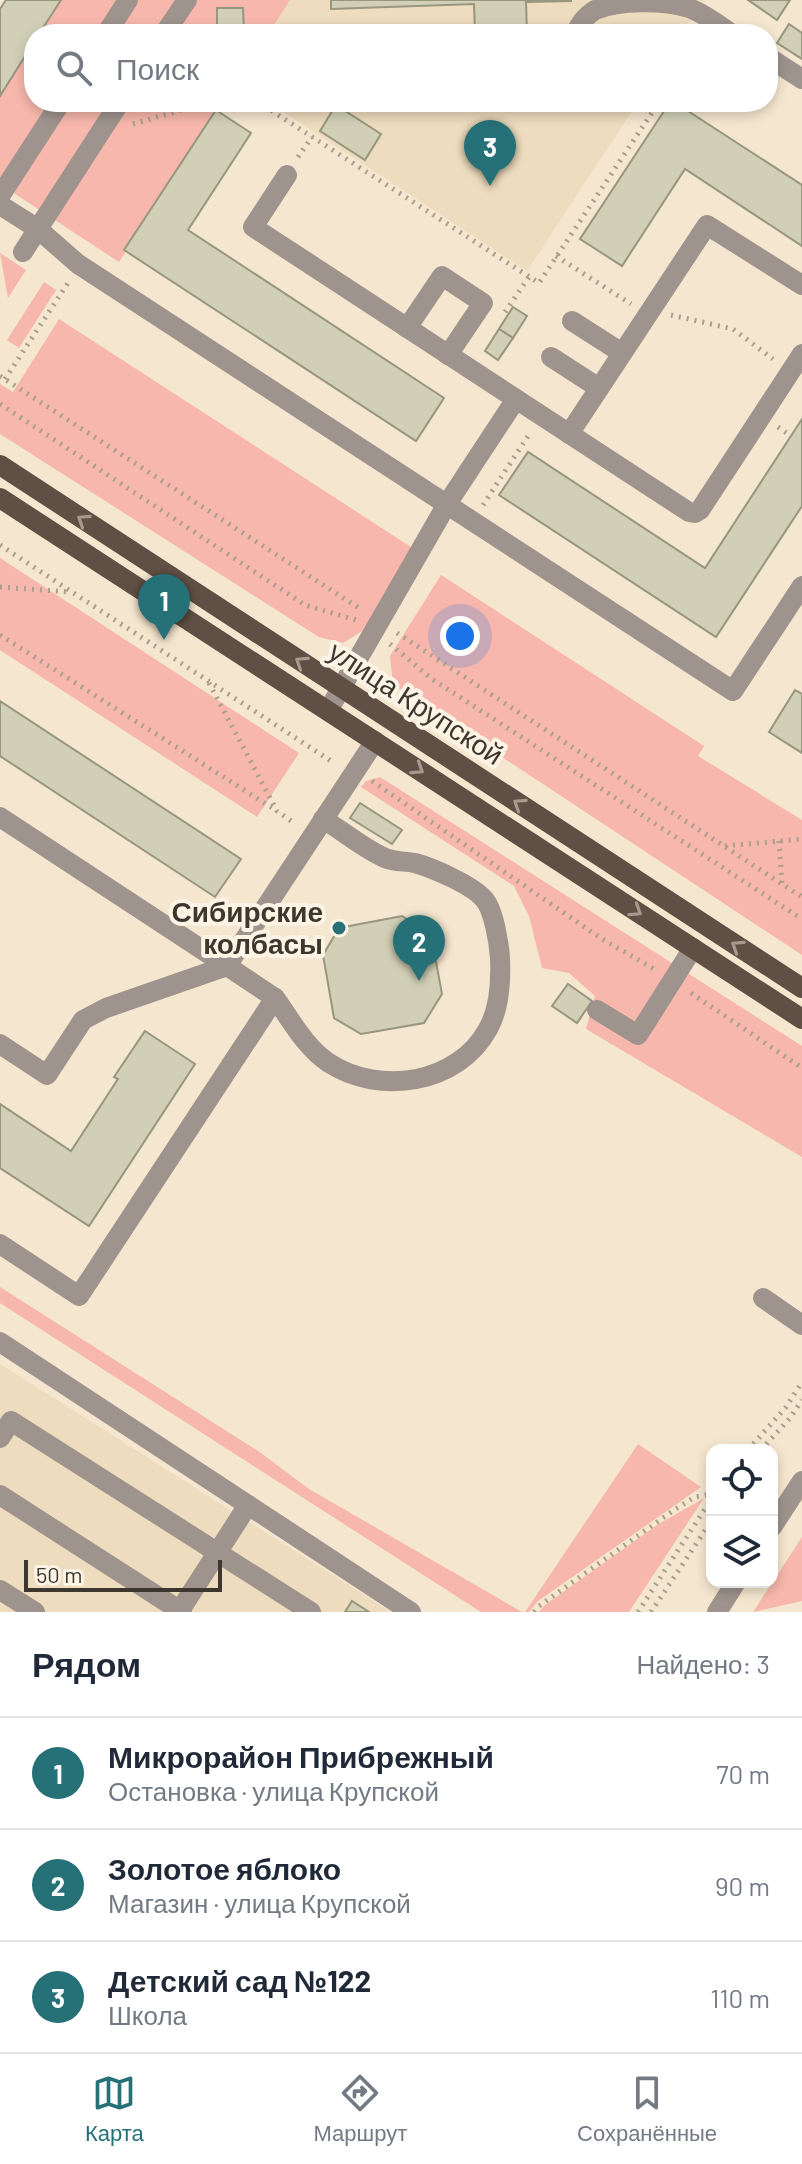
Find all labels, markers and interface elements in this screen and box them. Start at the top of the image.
search box [24,24,778,112]
icon: search [52,46,96,90]
text: Поиск [116,50,199,86]
pin: 3 [464,120,516,186]
one-way arrow [78,514,92,529]
pin: 1 [138,574,190,640]
your location [440,616,480,656]
street label: улица Крупской [323,633,510,771]
one-way arrow [295,656,310,671]
one-way arrow [409,760,424,775]
one-way arrow [513,798,528,813]
place label: Сибирские колбасы [172,894,323,960]
one-way arrow [627,901,642,916]
pin: 2 [393,915,445,981]
marker: Сибирские колбасы [330,919,348,937]
one-way arrow [731,940,745,955]
map controls [706,1444,778,1588]
button: locate [706,1444,778,1516]
button: layers [706,1516,778,1588]
scale bar [24,1556,222,1592]
text: 50 m [36,1561,82,1587]
text: Рядом [32,1643,141,1684]
text: Найдено: 3 [636,1648,770,1679]
text: Микрорайон Прибрежный [108,1738,494,1774]
text: 1 [53,1758,63,1789]
text: 70 m [716,1758,770,1789]
text: Остановка · улица Крупской [108,1775,439,1806]
text: Золотое яблоко [108,1850,341,1886]
text: 2 [51,1870,65,1901]
text: 90 m [715,1870,770,1901]
text: Магазин · улица Крупской [108,1887,411,1918]
text: Детский сад №122 [108,1962,371,1998]
text: 3 [51,1982,65,2013]
text: 110 m [710,1982,770,2013]
text: Школа [108,1999,187,2030]
tab: Карта [85,2071,144,2147]
tab: Маршрут [314,2071,407,2147]
tab: Сохранённые [577,2071,717,2147]

